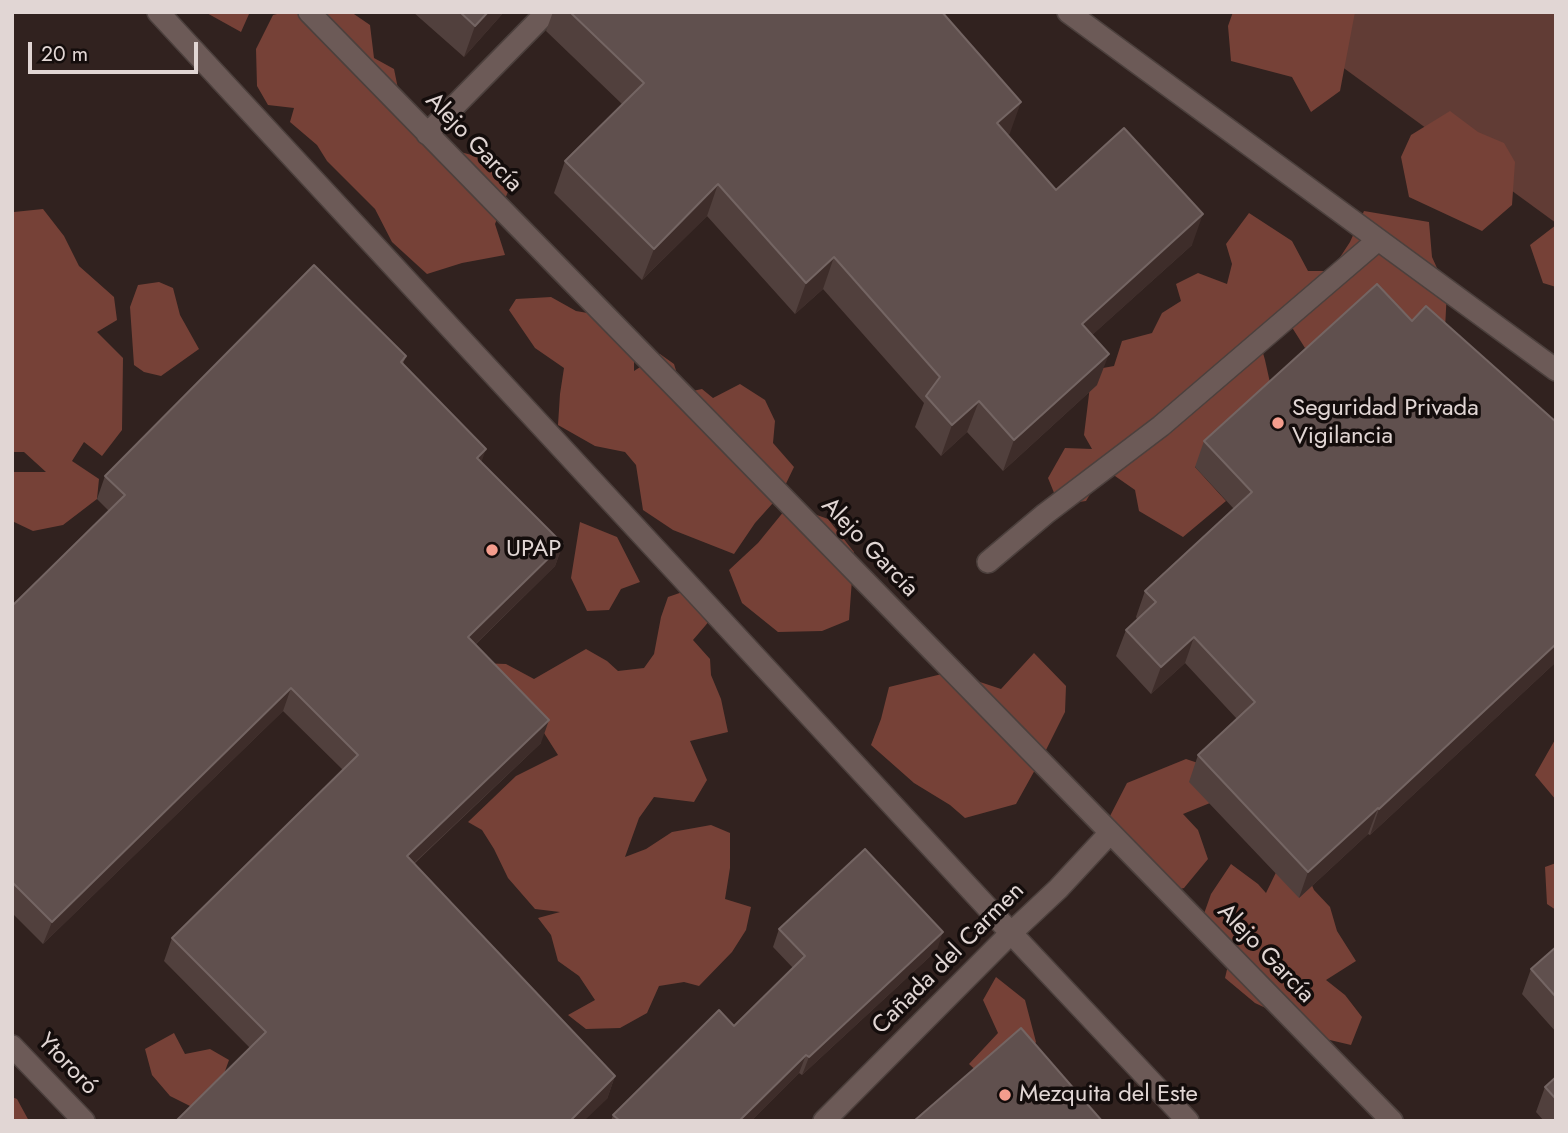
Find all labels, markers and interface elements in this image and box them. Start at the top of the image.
scale bar [32,28,201,72]
text: 20 m [41,39,88,69]
street label: Alejo García [418,87,528,199]
place label: Seguridad Privada Vigilancia [1292,395,1479,451]
marker: Seguridad Privada Vigilancia [1270,415,1286,431]
street label: Alejo García [814,492,924,604]
place label: UPAP [506,536,561,564]
marker: UPAP [484,542,500,558]
street label: Cañada del Carmen [867,877,1031,1041]
street label: Alejo García [1210,898,1320,1010]
street label: Ytororó [31,1028,103,1102]
place label: Mezquita del Este [1019,1081,1198,1109]
marker: Mezquita del Este [997,1087,1013,1103]

